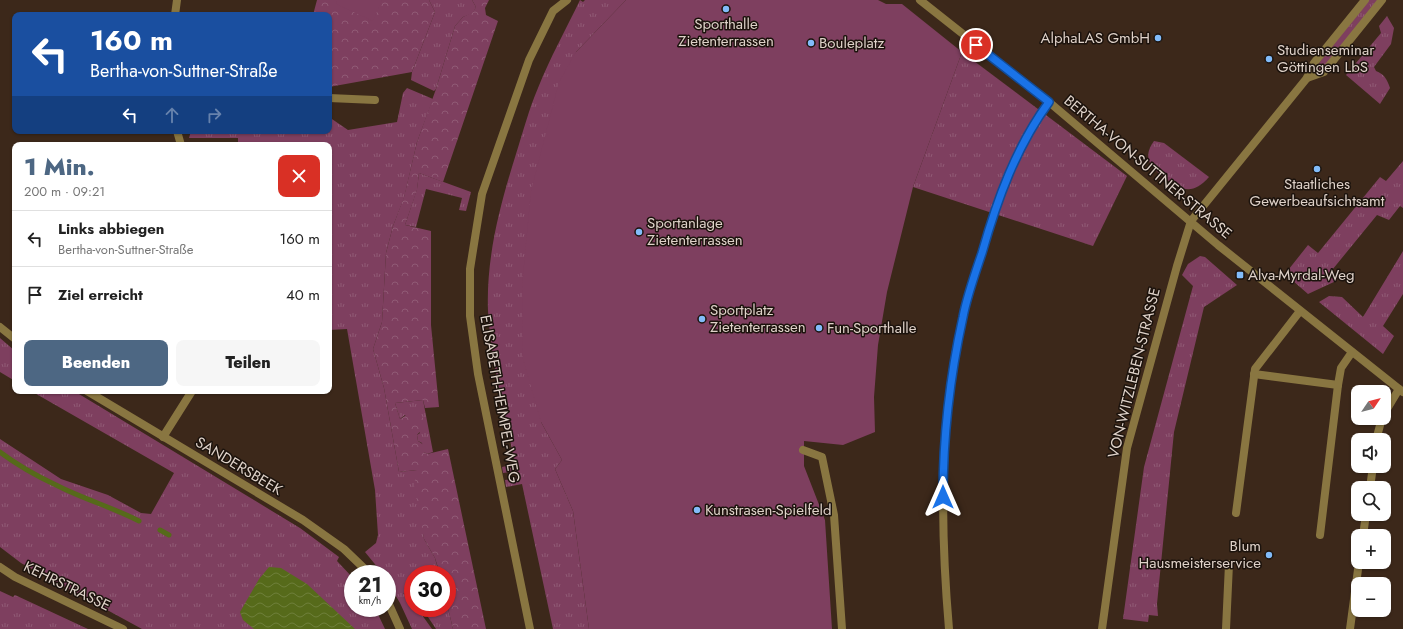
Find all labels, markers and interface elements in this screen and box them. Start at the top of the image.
marker: Sporthalle Zietenterrassen [721,4,731,14]
place label: Sporthalle Zietenterrassen [678,13,774,52]
text: 160 m [90,20,173,61]
place label: AlphaLAS GmbH [1041,27,1150,49]
icon: left [24,28,76,80]
pin [959,28,993,62]
place label: Bouleplatz [819,32,884,54]
marker: AlphaLAS GmbH [1153,33,1163,43]
icon: arrive [965,34,987,56]
marker: Bouleplatz [806,38,816,48]
place label: Studienseminar Göttingen LbS [1277,39,1375,78]
marker: Studienseminar Göttingen LbS [1264,54,1274,64]
text: Bertha-von-Suttner-Straße [90,58,278,84]
street label: BERTHA-VON-SUTTNER-STRASSE [1059,90,1237,244]
icon: left [119,104,141,126]
icon: ahead [161,104,183,126]
icon: right [203,104,225,126]
text: 1 Min. [24,149,95,184]
button: close [278,155,320,197]
marker: Staatliches Gewerbeaufsichtsamt [1312,164,1322,174]
place label: Staatliches Gewerbeaufsichtsamt [1250,173,1385,212]
text: 200 m · 09:21 [24,182,105,201]
place label: Sportanlage Zietenterrassen [647,212,743,251]
text: Links abbiegen [58,218,164,240]
marker: Sportanlage Zietenterrassen [634,227,644,237]
icon: left [24,228,46,250]
text: 160 m [279,228,320,250]
text: Bertha-von-Suttner-Straße [58,240,193,259]
place label: Alva-Myrdal-Weg [1248,264,1355,286]
marker: Alva-Myrdal-Weg [1235,270,1245,280]
icon: arrive [24,284,46,306]
text: Ziel erreicht [58,284,143,306]
text: 40 m [286,284,320,306]
street label: VON-WITZLEBEN-STRASSE [1102,285,1166,461]
place label: Sportplatz Zietenterrassen [710,299,806,338]
street label: ELISABETH-HEIMPEL-WEG [474,313,526,485]
marker: Sportplatz Zietenterrassen [697,314,707,324]
place label: Fun-Sporthalle [827,317,917,339]
marker: Fun-Sporthalle [814,323,824,333]
button: Beenden [24,340,168,386]
button: Teilen [176,340,320,386]
north arrow [1351,385,1391,425]
map controls [1351,385,1391,617]
street label: SANDERSBEEK [191,431,287,501]
button: sound [1351,433,1391,473]
position arrow [922,476,964,518]
button: search [1351,481,1391,521]
place label: Kunstrasen-Spielfeld [705,499,831,521]
marker: Kunstrasen-Spielfeld [692,505,702,515]
button: + [1351,529,1391,569]
place label: Blum Hausmeisterservice [1139,535,1261,574]
marker: Blum Hausmeisterservice [1264,550,1274,560]
street label: KEHRSTRASSE [20,555,114,617]
speed limit sign: 30 [404,565,456,617]
text: 21 [358,571,382,600]
button: − [1351,577,1391,617]
text: km/h [359,593,381,608]

